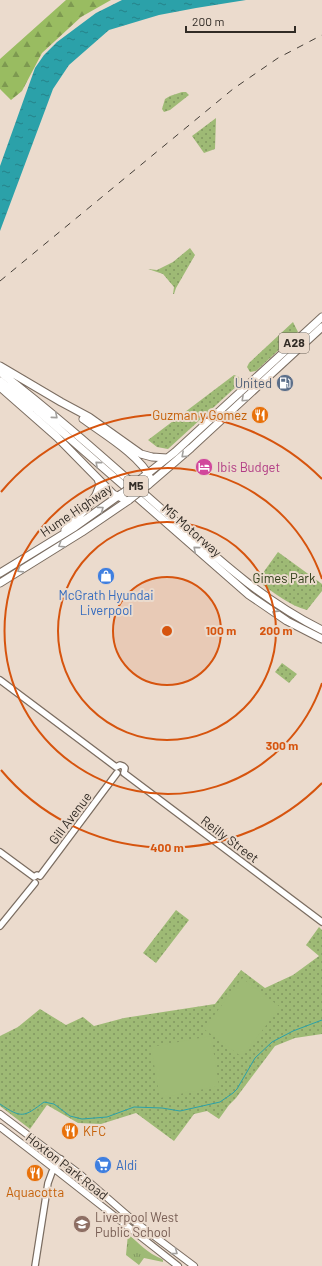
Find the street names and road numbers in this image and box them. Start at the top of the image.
road number: A28 [279,333,309,353]
road number: M5 [124,476,148,496]
street label: Hume Highway [37,480,115,540]
street label: M5 Motorway [159,500,225,560]
street label: Gill Avenue [45,789,95,847]
street label: Reilly Street [198,812,262,866]
street label: Hoxton Park Road [23,1129,111,1203]

